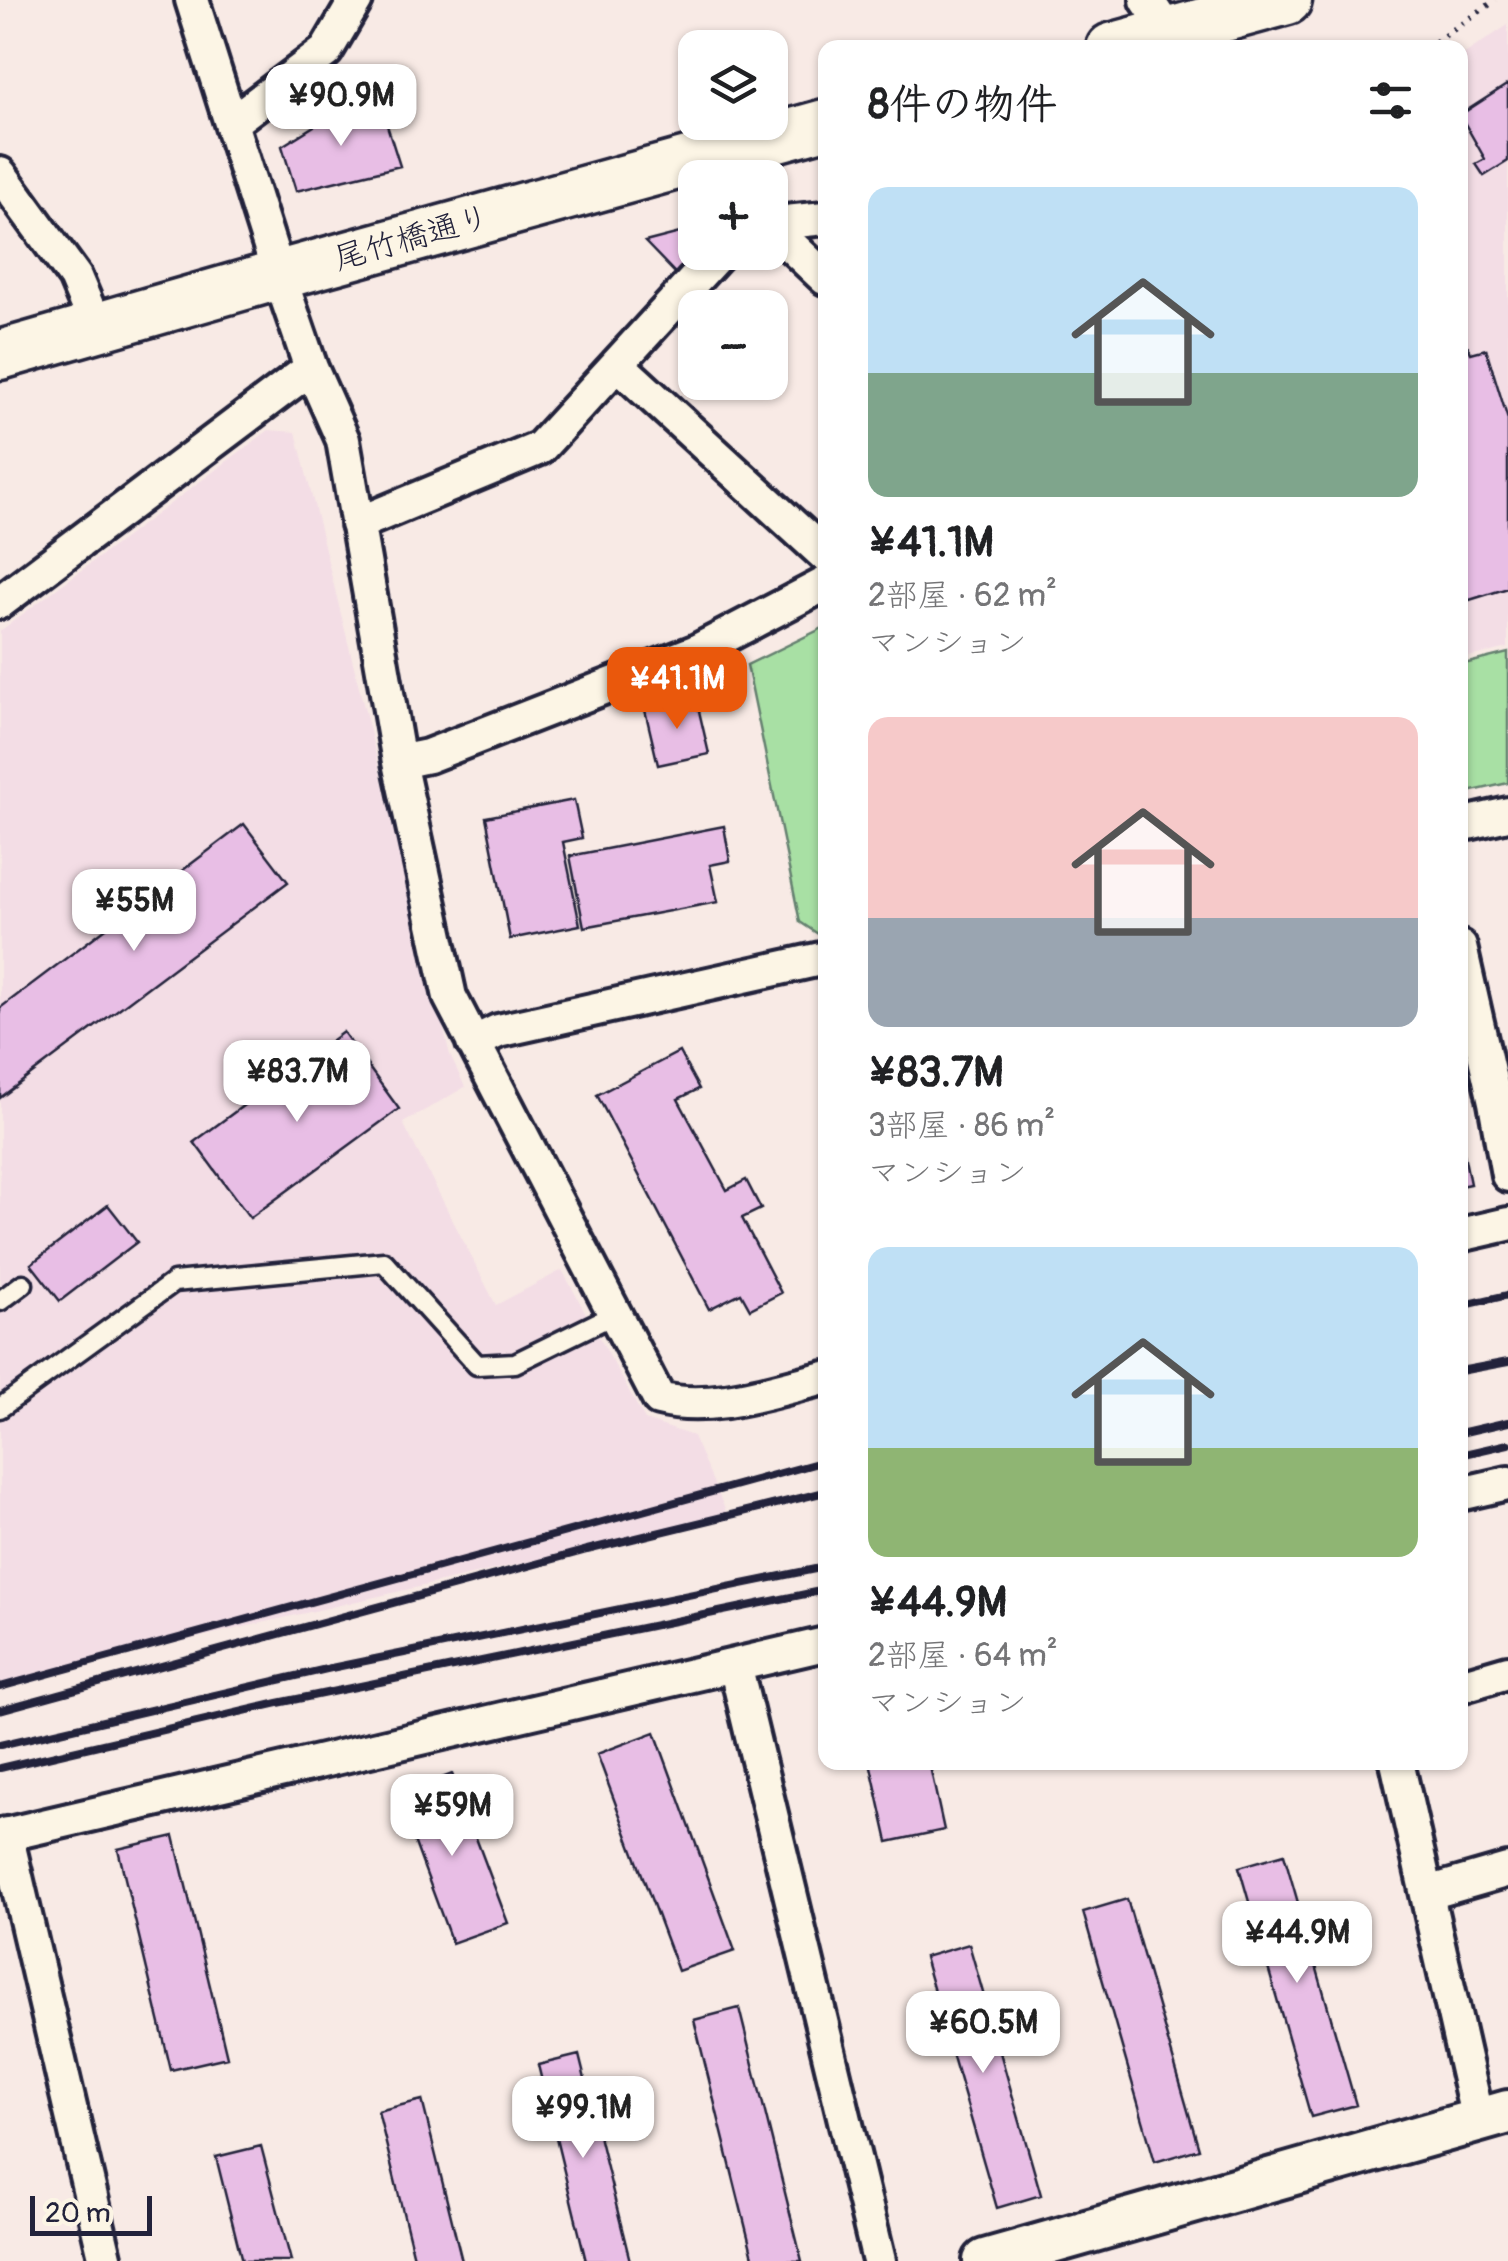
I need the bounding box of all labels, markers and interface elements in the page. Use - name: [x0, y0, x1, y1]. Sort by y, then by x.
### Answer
- map controls: [678, 30, 788, 400]
- button: layers: [678, 30, 788, 140]
- pin: ¥90.9M: [260, 64, 422, 149]
- icon: filters: [1363, 73, 1418, 128]
- text: ¥90.9M: [287, 76, 395, 116]
- text: 8件の物件: [868, 79, 1057, 131]
- button: +: [678, 160, 788, 270]
- street label: 尾竹橋通り: [330, 197, 494, 279]
- icon: home: [1053, 252, 1233, 432]
- button: −: [678, 290, 788, 400]
- text: ¥41.1M: [868, 517, 994, 569]
- text: 2部屋 · 62 m²: [868, 576, 1057, 616]
- text: マンション: [868, 623, 1027, 663]
- pin: ¥41.1M: [596, 647, 758, 732]
- text: ¥41.1M: [629, 659, 725, 699]
- icon: home: [1053, 782, 1233, 962]
- pin: ¥55M: [75, 869, 193, 954]
- text: ¥55M: [94, 881, 174, 921]
- pin: ¥83.7M: [216, 1040, 378, 1125]
- text: ¥83.7M: [868, 1047, 1003, 1099]
- text: ¥83.7M: [245, 1052, 349, 1092]
- text: 3部屋 · 86 m²: [868, 1106, 1055, 1146]
- text: マンション: [868, 1153, 1027, 1193]
- icon: home: [1053, 1312, 1233, 1492]
- text: ¥44.9M: [868, 1577, 1007, 1629]
- text: 2部屋 · 64 m²: [868, 1636, 1058, 1676]
- text: マンション: [868, 1683, 1027, 1723]
- pin: ¥59M: [393, 1774, 511, 1859]
- text: ¥59M: [412, 1786, 492, 1826]
- pin: ¥44.9M: [1216, 1901, 1378, 1986]
- text: ¥44.9M: [1244, 1913, 1350, 1953]
- pin: ¥60.5M: [902, 1991, 1064, 2076]
- text: ¥60.5M: [928, 2003, 1038, 2043]
- pin: ¥99.1M: [502, 2076, 664, 2161]
- text: ¥99.1M: [534, 2088, 632, 2128]
- scale bar: [30, 2191, 152, 2236]
- text: 20 m: [45, 2196, 111, 2231]

